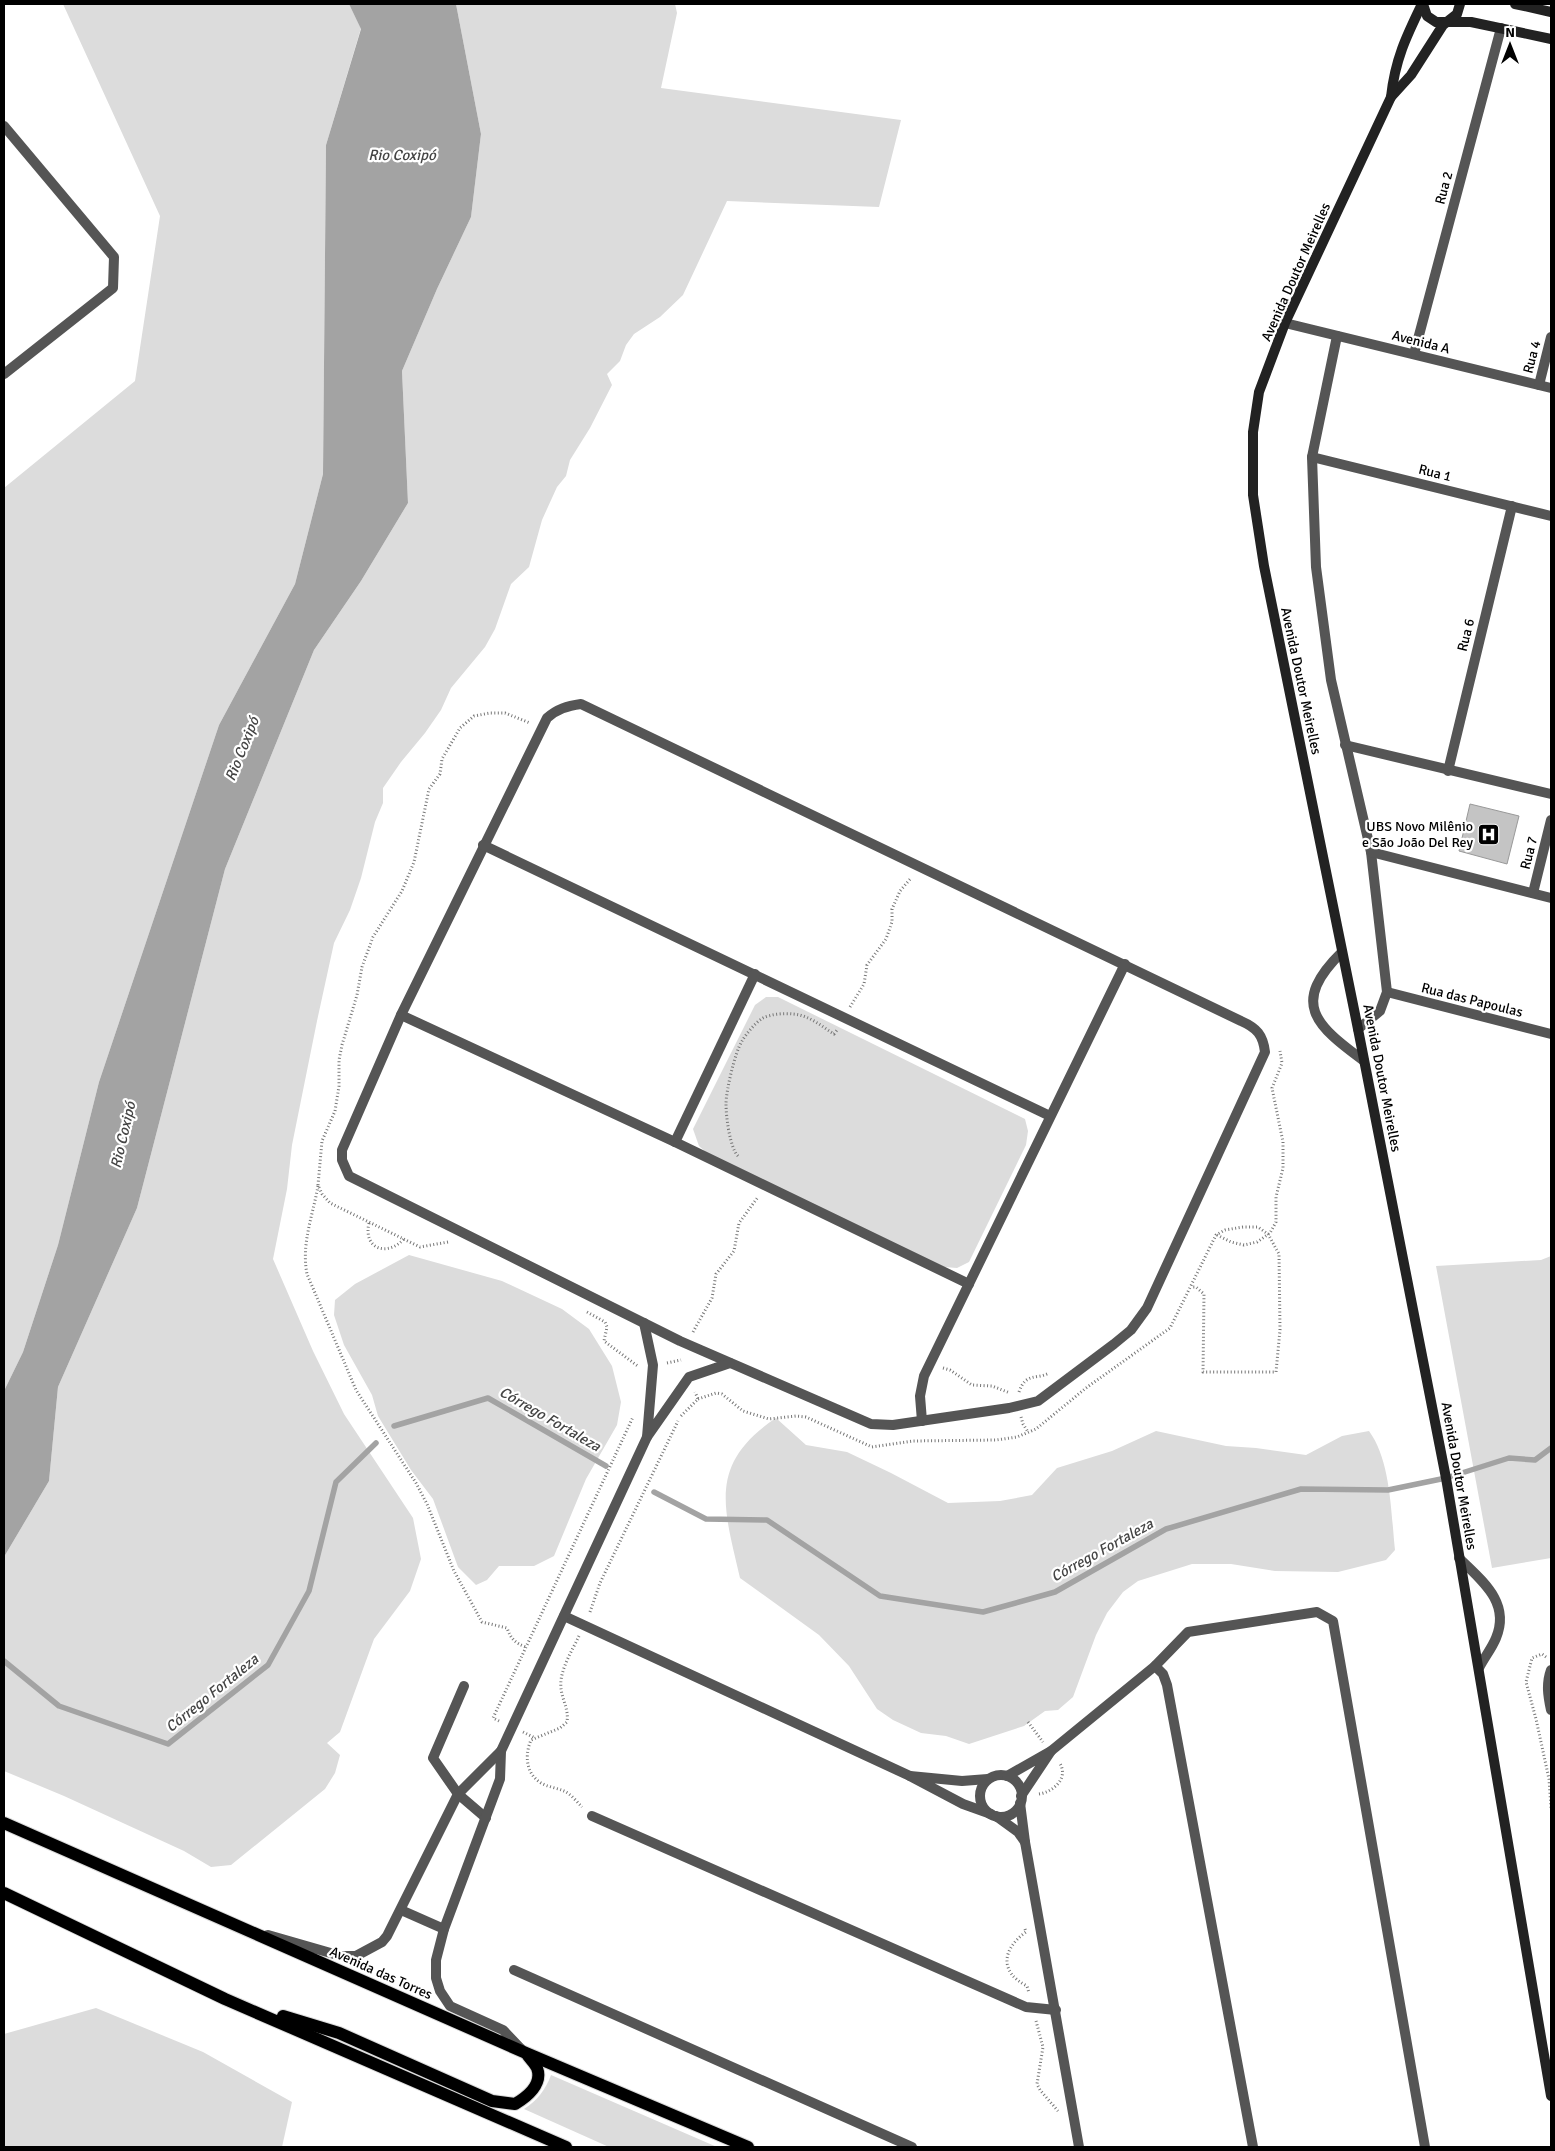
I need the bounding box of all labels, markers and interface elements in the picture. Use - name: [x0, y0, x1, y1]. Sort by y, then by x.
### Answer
- north arrow: [1485, 20, 1535, 70]
- text: N: [1505, 24, 1515, 41]
- water label: Rio Coxipó: [368, 146, 437, 164]
- street label: Rua 2: [1431, 170, 1457, 206]
- street label: Avenida Doutor Meirelles: [1258, 200, 1334, 344]
- street label: Avenida A: [1390, 327, 1452, 358]
- street label: Rua 4: [1519, 338, 1545, 375]
- street label: Rua 1: [1417, 461, 1453, 485]
- street label: Avenida Doutor Meirelles: [1277, 606, 1325, 756]
- street label: Rua 6: [1454, 617, 1478, 653]
- water label: Rio Coxipó: [221, 713, 263, 784]
- place label: UBS Novo Milênio e São João Del Rey: [1362, 818, 1473, 851]
- hospital icon: UBS Novo Milênio e São João Del Rey: [1477, 822, 1501, 846]
- street label: Rua 7: [1517, 835, 1541, 871]
- street label: Rua das Papoulas: [1419, 979, 1525, 1021]
- street label: Avenida Doutor Meirelles: [1359, 1003, 1405, 1153]
- water label: Rio Coxipó: [107, 1099, 140, 1170]
- water label: Córrego Fortaleza: [496, 1383, 604, 1455]
- street label: Avenida Doutor Meirelles: [1438, 1401, 1480, 1551]
- water label: Córrego Fortaleza: [1048, 1514, 1157, 1586]
- water label: Córrego Fortaleza: [162, 1650, 262, 1736]
- street label: Avenida das Torres: [327, 1943, 435, 2003]

